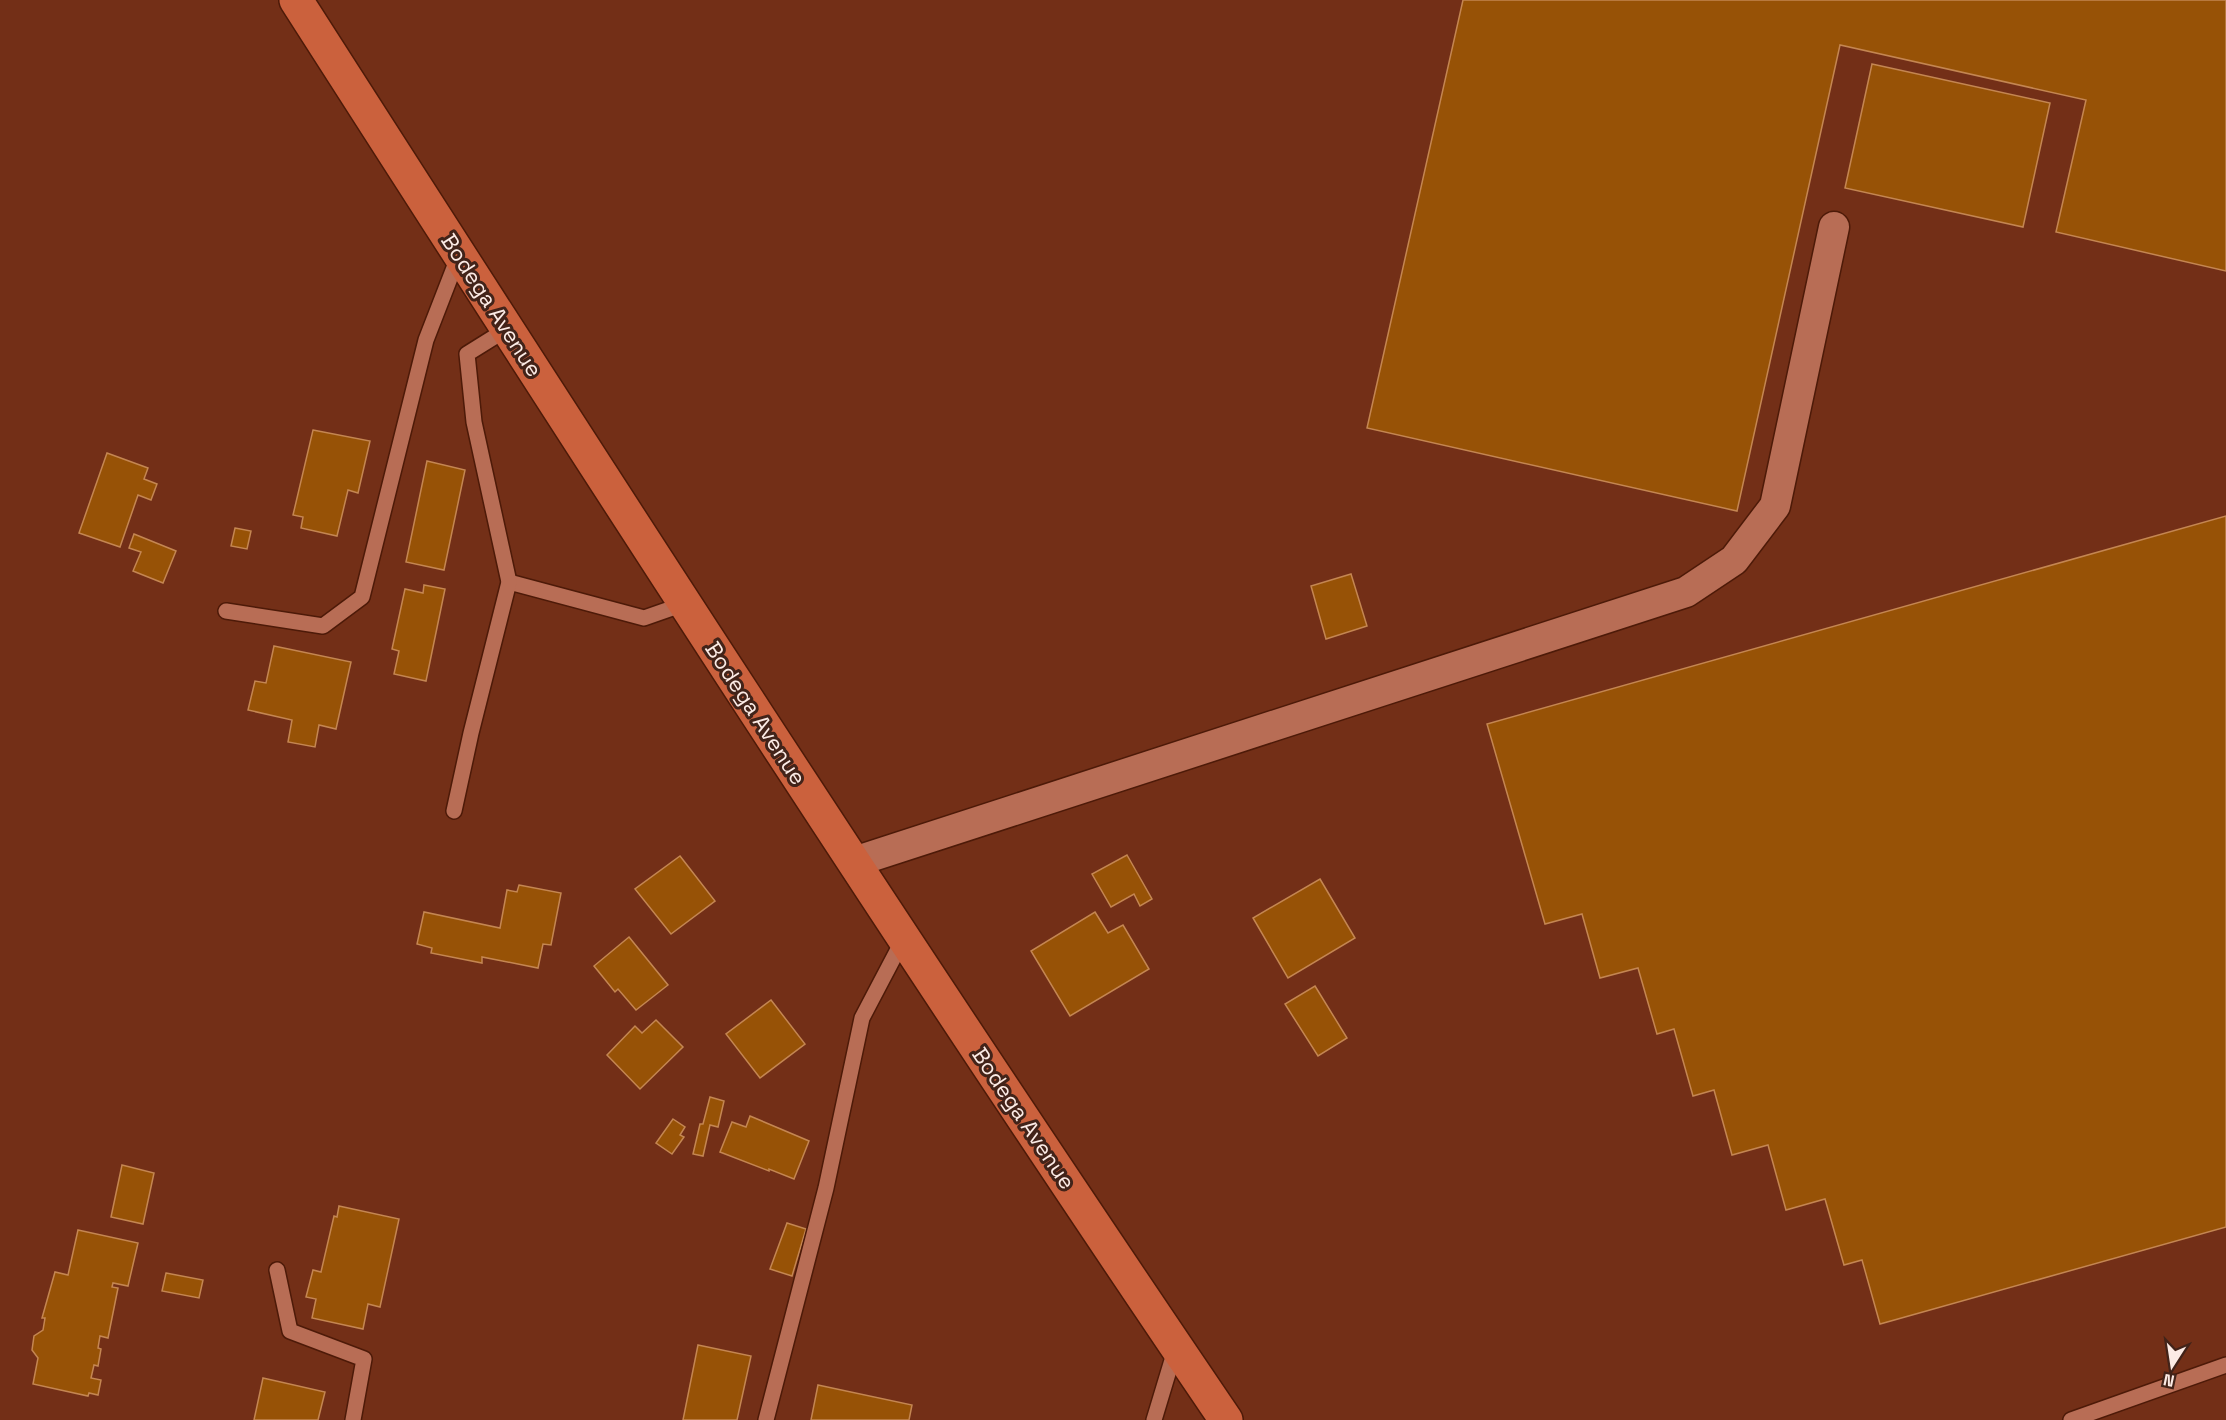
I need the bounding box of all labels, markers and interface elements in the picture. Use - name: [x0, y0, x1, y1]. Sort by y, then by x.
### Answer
- street label: Bodega Avenue: [435, 228, 549, 382]
- street label: Bodega Avenue: [699, 636, 813, 790]
- street label: Bodega Avenue: [966, 1042, 1082, 1194]
- north arrow: [2142, 1336, 2202, 1396]
- text: N: [2162, 1369, 2176, 1392]

